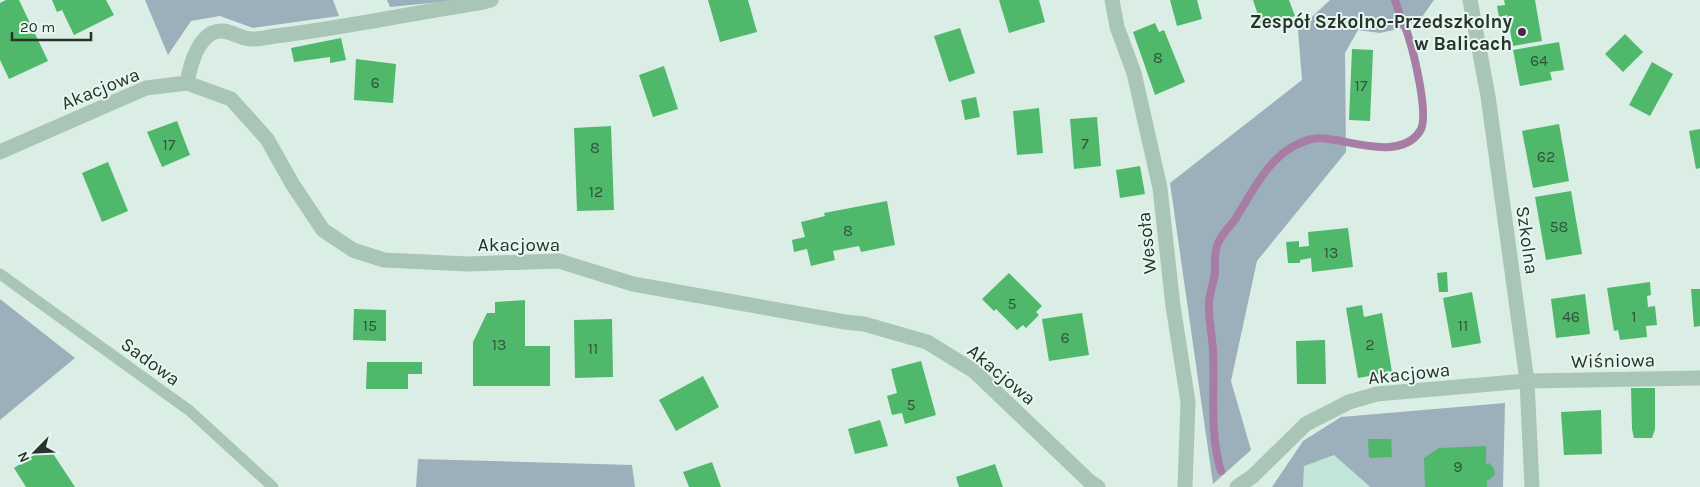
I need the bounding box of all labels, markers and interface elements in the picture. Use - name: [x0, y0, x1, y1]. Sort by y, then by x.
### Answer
- scale bar: [12, 10, 91, 42]
- place label: Zespół Szkolno-Przedszkolny w Balicach: [1250, 11, 1512, 55]
- text: 20 m: [20, 18, 55, 36]
- marker: Zespół Szkolno-Przedszkolny w Balicach: [1516, 26, 1528, 38]
- house number: 8: [1153, 48, 1163, 67]
- house number: 64: [1530, 51, 1548, 70]
- street label: Akacjowa: [58, 63, 143, 115]
- house number: 6: [370, 73, 380, 92]
- house number: 17: [1355, 76, 1368, 95]
- house number: 7: [1081, 134, 1089, 153]
- house number: 17: [163, 135, 176, 154]
- house number: 8: [590, 138, 600, 157]
- house number: 62: [1537, 147, 1555, 166]
- house number: 12: [589, 182, 603, 201]
- street label: Szkolna: [1511, 205, 1543, 276]
- street label: Wesoła: [1133, 211, 1161, 275]
- house number: 58: [1550, 217, 1568, 236]
- house number: 8: [843, 221, 853, 240]
- street label: Akacjowa: [478, 234, 560, 256]
- house number: 13: [1324, 243, 1338, 262]
- house number: 5: [1007, 294, 1017, 313]
- house number: 46: [1562, 307, 1580, 326]
- house number: 1: [1631, 307, 1637, 326]
- house number: 15: [363, 316, 377, 335]
- house number: 11: [1458, 316, 1468, 335]
- house number: 6: [1060, 328, 1070, 347]
- street label: Sadowa: [117, 333, 184, 391]
- house number: 13: [492, 335, 506, 354]
- house number: 2: [1365, 335, 1375, 354]
- house number: 11: [588, 339, 598, 358]
- street label: Akacjowa: [963, 340, 1040, 410]
- street label: Wiśniowa: [1571, 349, 1655, 373]
- street label: Akacjowa: [1367, 359, 1451, 389]
- house number: 5: [906, 395, 916, 414]
- north arrow: [10, 427, 60, 477]
- text: N: [14, 449, 33, 465]
- house number: 9: [1453, 457, 1463, 476]

